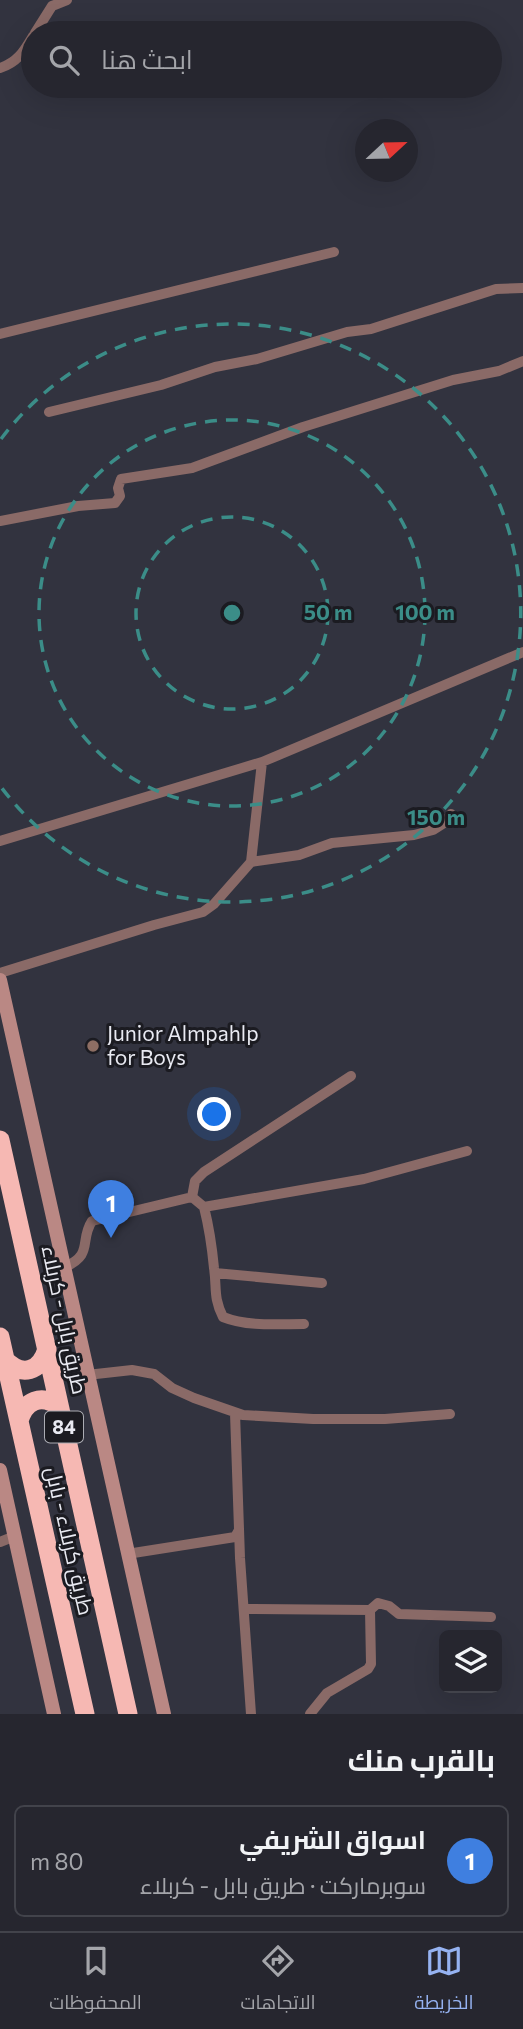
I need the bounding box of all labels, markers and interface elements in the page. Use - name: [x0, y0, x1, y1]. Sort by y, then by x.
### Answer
- search box: [21, 21, 502, 98]
- icon: search: [45, 41, 83, 79]
- text: ابحث هنا: [101, 43, 193, 74]
- north arrow: [355, 119, 418, 182]
- text: 50 m: [304, 599, 352, 624]
- text: 100 m: [395, 599, 455, 624]
- centre of rings: [220, 601, 244, 625]
- text: 150 m: [407, 804, 465, 829]
- place label: Junior Almpahlp for Boys: [107, 1020, 259, 1069]
- marker: Junior Almpahlp for Boys: [85, 1038, 101, 1054]
- your location: [197, 1097, 231, 1131]
- pin: 1: [88, 1180, 134, 1238]
- street label: طريق بابل - كربلاء: [36, 1243, 93, 1397]
- road number: 84: [45, 1412, 83, 1442]
- street label: طريق كربلاء - بابل: [39, 1464, 100, 1618]
- map controls: [439, 1630, 502, 1693]
- button: layers: [439, 1630, 502, 1693]
- text: بالقرب منك: [348, 1740, 495, 1777]
- text: اسواق الشريفي: [239, 1823, 426, 1854]
- text: 80 m: [30, 1847, 83, 1875]
- text: 1: [465, 1847, 475, 1875]
- text: سوبرماركت · طريق بابل - كربلاء: [140, 1871, 426, 1899]
- tab: المحفوظات: [49, 1942, 142, 2020]
- tab: الاتجاهات: [240, 1942, 316, 2020]
- tab: الخريطة: [414, 1942, 474, 2020]

